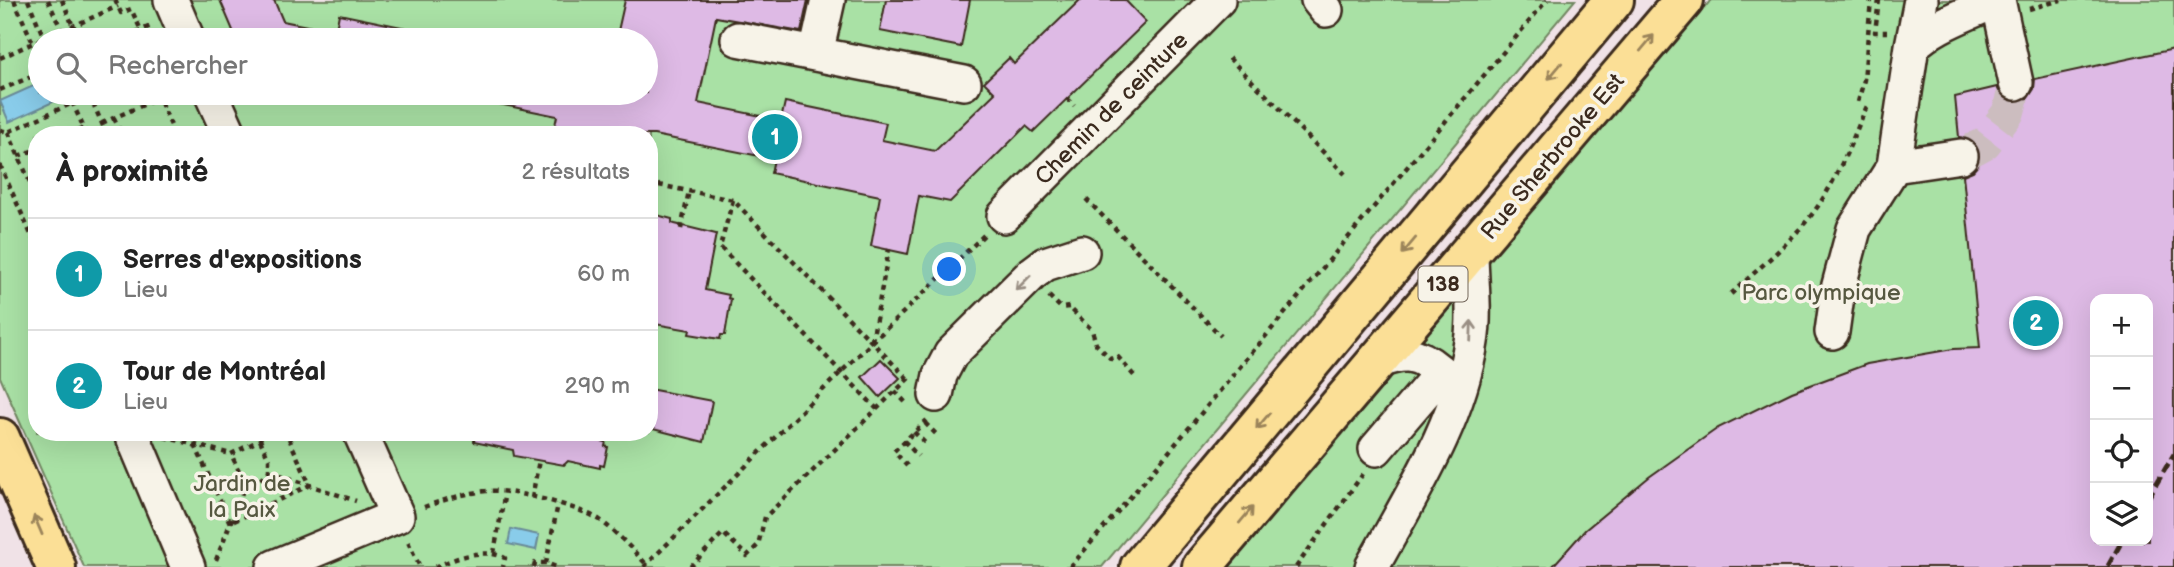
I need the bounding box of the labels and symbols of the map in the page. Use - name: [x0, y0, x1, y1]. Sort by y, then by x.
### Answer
- street label: Chemin de ceinture: [1029, 26, 1194, 191]
- one-way arrow: [1639, 35, 1655, 53]
- one-way arrow: [1547, 62, 1562, 80]
- street label: Rue Sherbrooke Est: [1475, 68, 1630, 245]
- pin: 1: [752, 111, 798, 163]
- one-way arrow: [1401, 237, 1417, 255]
- your location: [932, 252, 966, 286]
- road number: 138: [1418, 266, 1468, 302]
- one-way arrow: [1014, 274, 1031, 291]
- park label: Parc olympique: [1741, 279, 1901, 307]
- pin: 2: [2013, 297, 2059, 349]
- one-way arrow: [1465, 320, 1478, 343]
- one-way arrow: [1255, 411, 1271, 429]
- park label: Jardin de la Paix: [194, 470, 290, 524]
- one-way arrow: [1238, 506, 1254, 524]
- one-way arrow: [31, 515, 44, 536]

